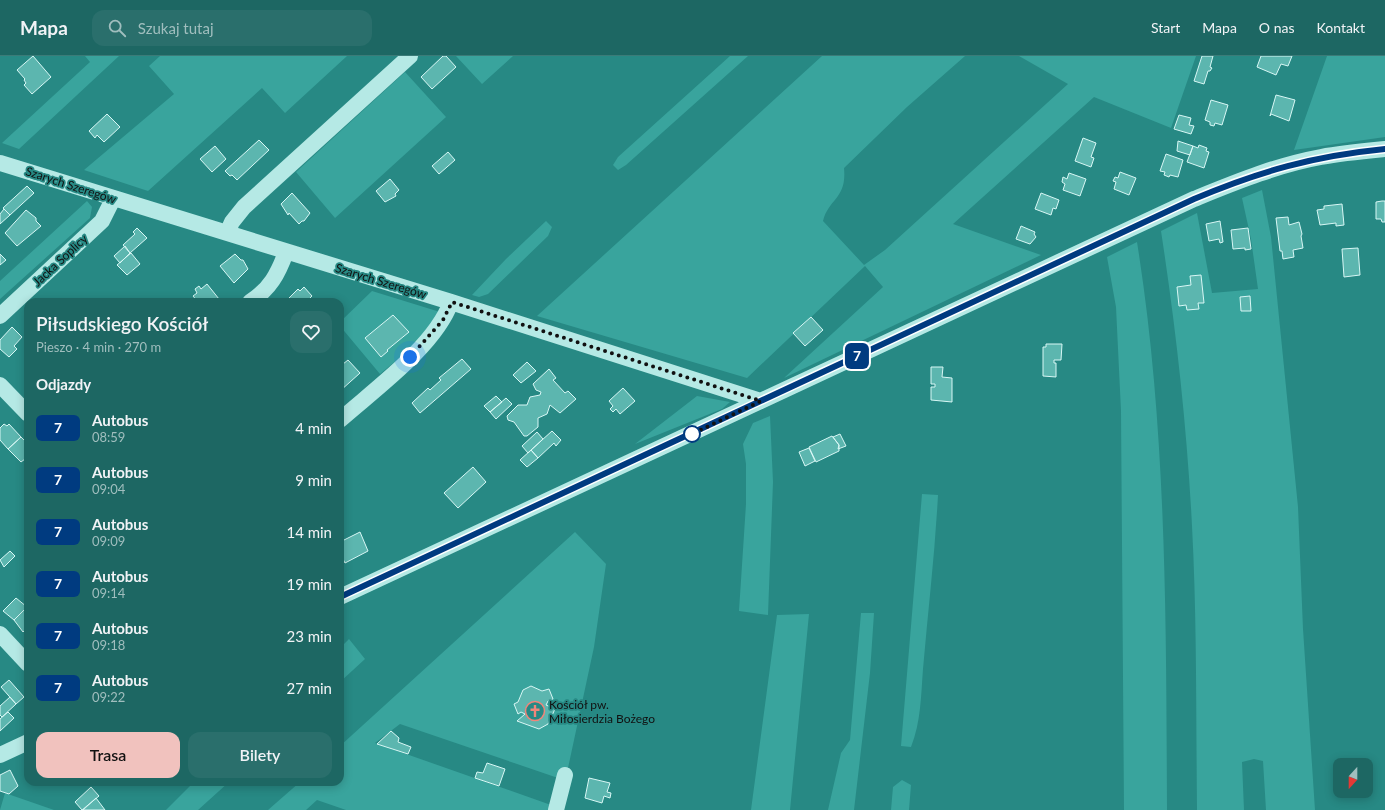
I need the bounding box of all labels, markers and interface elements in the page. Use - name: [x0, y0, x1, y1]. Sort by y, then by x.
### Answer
- search box: [92, 10, 372, 46]
- text: Mapa: [20, 16, 68, 39]
- icon: search: [106, 17, 128, 39]
- text: Szukaj tutaj: [138, 19, 214, 37]
- text: Start: [1151, 19, 1180, 36]
- text: Mapa: [1202, 19, 1237, 36]
- text: O nas: [1259, 19, 1294, 36]
- text: Kontakt: [1316, 19, 1365, 36]
- street label: Szarych Szeregów: [24, 163, 119, 207]
- street label: Jacka Soplicy: [30, 230, 91, 289]
- street label: Szarych Szeregów: [334, 260, 429, 302]
- button: heart: [290, 311, 332, 353]
- text: Piłsudskiego Kościół: [36, 312, 208, 335]
- text: Pieszo · 4 min · 270 m: [36, 339, 161, 355]
- line badge: 7: [844, 343, 870, 369]
- your location: [400, 347, 420, 367]
- text: 7: [853, 347, 861, 364]
- text: Odjazdy: [36, 375, 91, 393]
- text: Autobus: [92, 411, 148, 429]
- text: 7: [54, 419, 62, 436]
- text: 4 min: [295, 419, 332, 437]
- unlabelled marker: [683, 425, 701, 443]
- text: 08:59: [92, 429, 125, 445]
- text: Autobus: [92, 463, 148, 481]
- text: 7: [54, 471, 62, 488]
- text: 9 min: [295, 471, 332, 489]
- text: 09:04: [92, 481, 125, 497]
- text: Autobus: [92, 515, 148, 533]
- text: 7: [54, 523, 62, 540]
- text: 14 min: [286, 523, 332, 541]
- text: 09:09: [92, 533, 125, 549]
- text: Autobus: [92, 567, 148, 585]
- text: 7: [54, 575, 62, 592]
- text: 19 min: [286, 575, 332, 593]
- text: 09:14: [92, 585, 125, 601]
- text: Autobus: [92, 619, 148, 637]
- text: 7: [54, 627, 62, 644]
- text: 23 min: [286, 627, 332, 645]
- text: 09:18: [92, 637, 125, 653]
- text: Autobus: [92, 671, 148, 689]
- text: 7: [54, 679, 62, 696]
- text: 27 min: [286, 679, 332, 697]
- text: 09:22: [92, 689, 125, 705]
- place label: Kościół pw. Miłosierdzia Bożego: [549, 697, 655, 726]
- church icon: Kościół pw. Miłosierdzia Bożego: [524, 700, 546, 722]
- button: Trasa: [36, 732, 180, 778]
- button: Bilety: [188, 732, 332, 778]
- north arrow: [1333, 758, 1373, 798]
- map controls: [1333, 758, 1373, 798]

